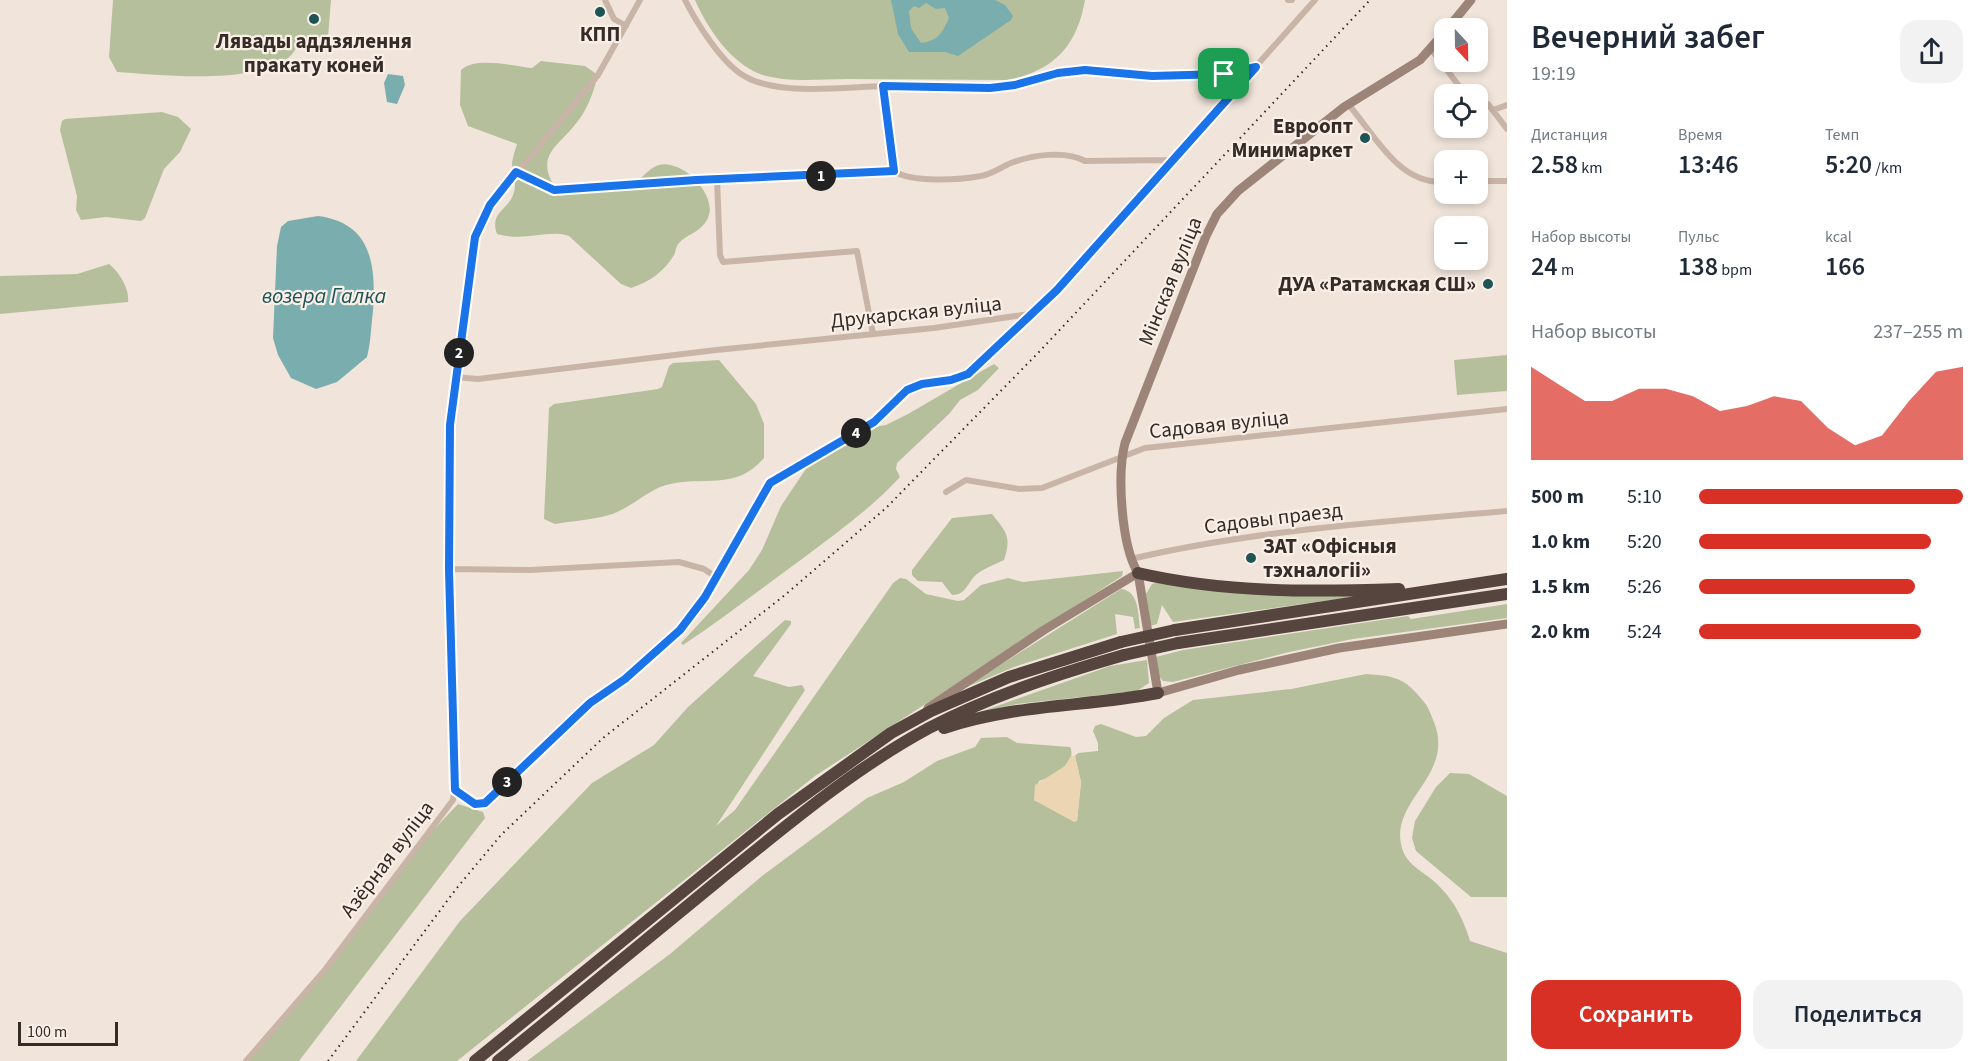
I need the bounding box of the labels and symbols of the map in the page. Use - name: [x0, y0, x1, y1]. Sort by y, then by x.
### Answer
- marker: КПП: [593, 5, 607, 19]
- marker: Лявады аддзялення пракату коней: [307, 12, 321, 26]
- north arrow: [1434, 18, 1488, 72]
- place label: КПП: [580, 19, 620, 49]
- place label: Лявады аддзялення пракату коней: [215, 26, 412, 80]
- pin: [1198, 48, 1249, 99]
- place label: Евроопт Минимаркет: [1231, 111, 1353, 165]
- marker: Евроопт Минимаркет: [1358, 131, 1372, 145]
- pin: 1: [806, 161, 836, 191]
- street label: Мінская вуліца: [1131, 212, 1209, 350]
- place label: ДУА «Ратамская СШ»: [1278, 269, 1476, 299]
- marker: ДУА «Ратамская СШ»: [1481, 277, 1495, 291]
- water label: возера Галка: [262, 280, 387, 312]
- street label: Друкарская вуліца: [829, 288, 1003, 336]
- pin: 2: [444, 338, 474, 368]
- street label: Садовая вуліца: [1148, 402, 1290, 446]
- pin: 4: [841, 418, 871, 448]
- street label: Садовы праезд: [1202, 495, 1344, 541]
- place label: ЗАТ «Офісныя тэхналогіі»: [1263, 531, 1397, 585]
- marker: ЗАТ «Офісныя тэхналогіі»: [1244, 551, 1258, 565]
- pin: 3: [492, 767, 522, 797]
- street label: Азёрная вуліца: [333, 794, 441, 924]
- scale bar: [18, 1019, 118, 1046]

